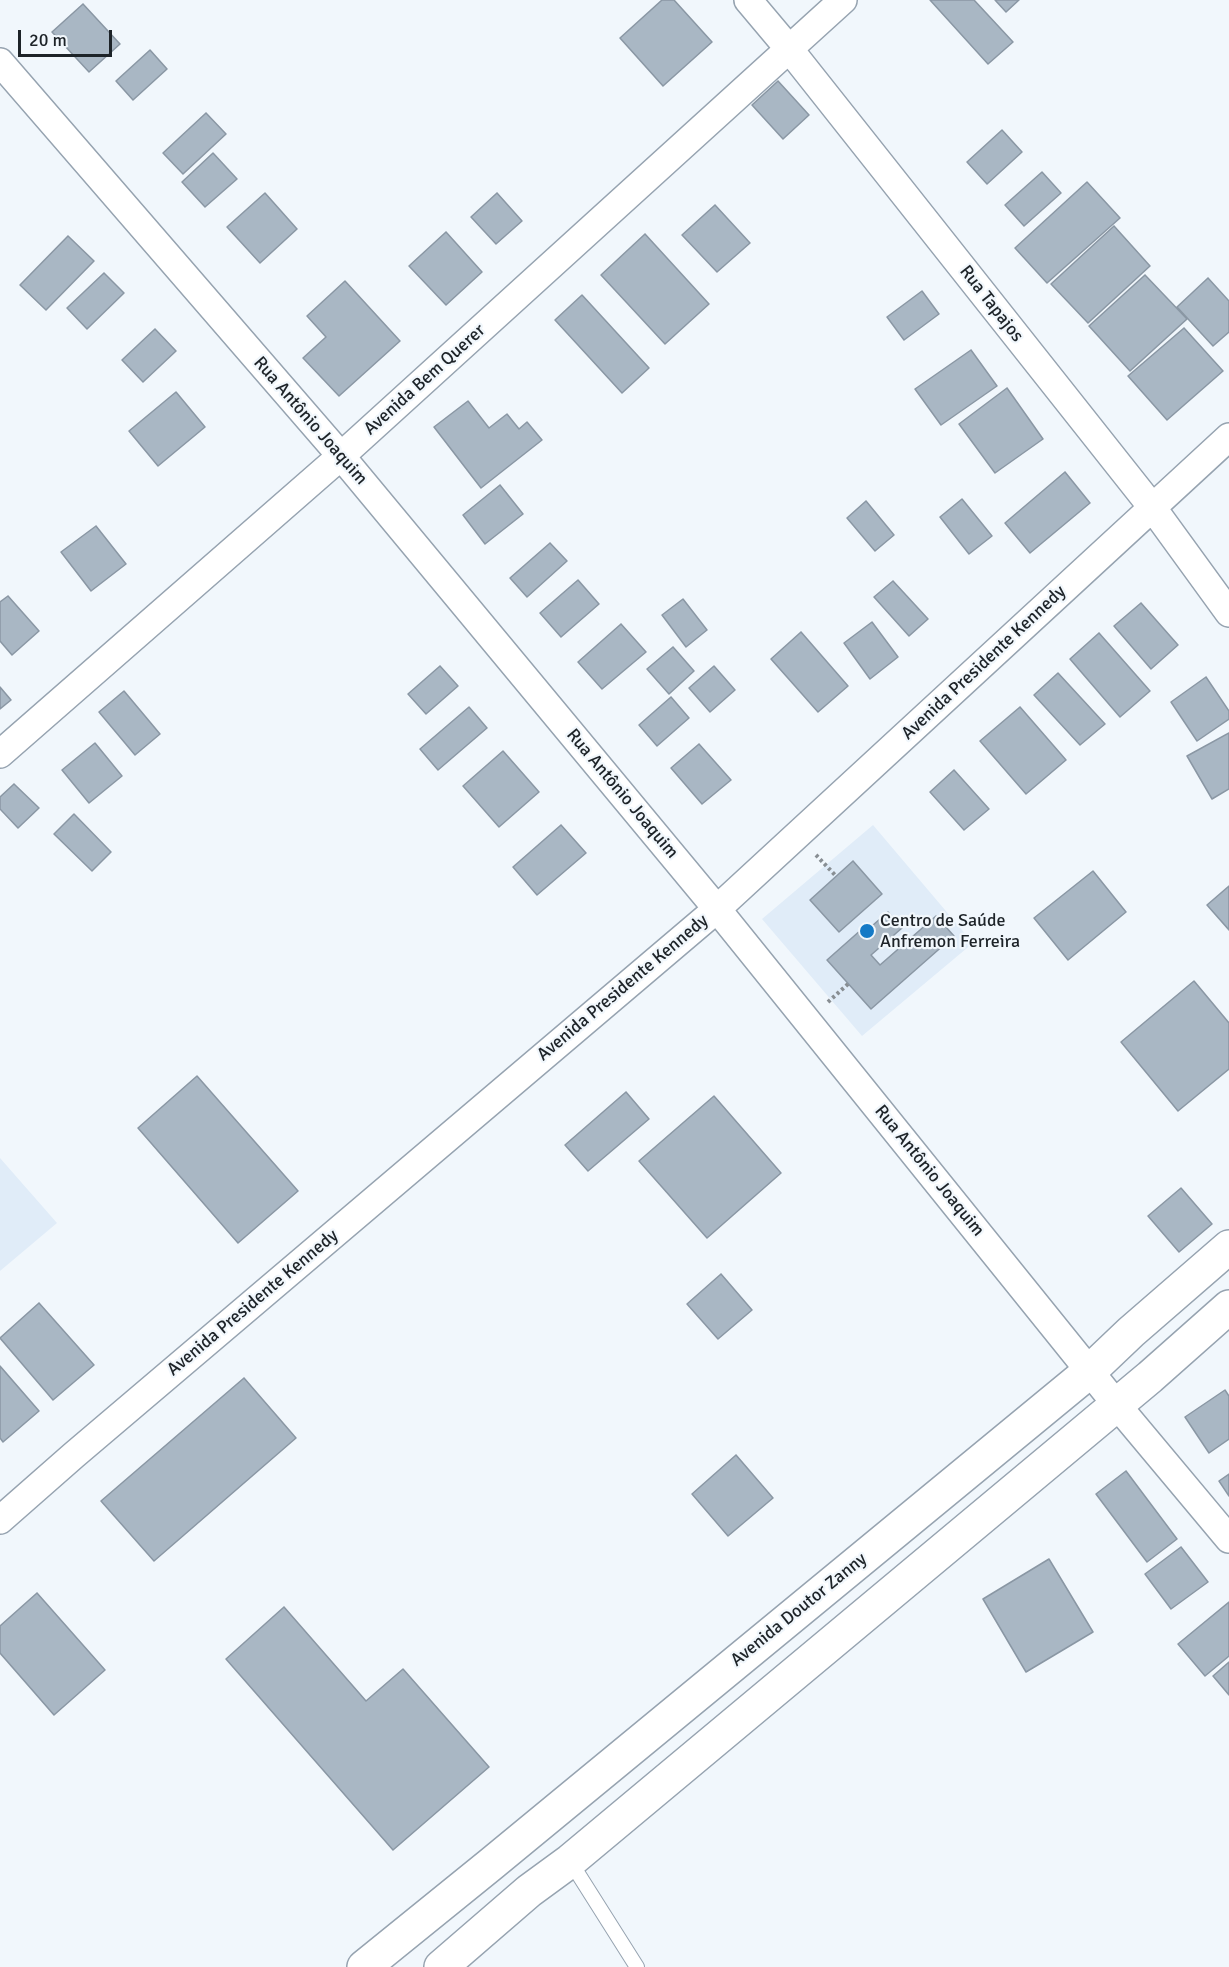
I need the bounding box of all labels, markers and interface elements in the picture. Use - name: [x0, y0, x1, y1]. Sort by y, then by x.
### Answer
- scale bar: [21, 18, 116, 56]
- text: 20 m: [29, 29, 67, 51]
- street label: Rua Tapajos: [954, 262, 1028, 346]
- street label: Avenida Bem Querer: [360, 320, 490, 440]
- street label: Rua Antônio Joaquim: [248, 353, 372, 489]
- street label: Avenida Presidente Kennedy: [897, 581, 1071, 745]
- street label: Rua Antônio Joaquim: [561, 725, 683, 863]
- street label: Avenida Presidente Kennedy: [533, 910, 713, 1066]
- place label: Centro de Saúde Anfremon Ferreira: [880, 910, 1020, 952]
- marker: Centro de Saúde Anfremon Ferreira: [858, 922, 876, 940]
- street label: Rua Antônio Joaquim: [869, 1101, 989, 1241]
- street label: Avenida Presidente Kennedy: [163, 1225, 343, 1381]
- street label: Avenida Doutor Zanny: [727, 1549, 871, 1671]

